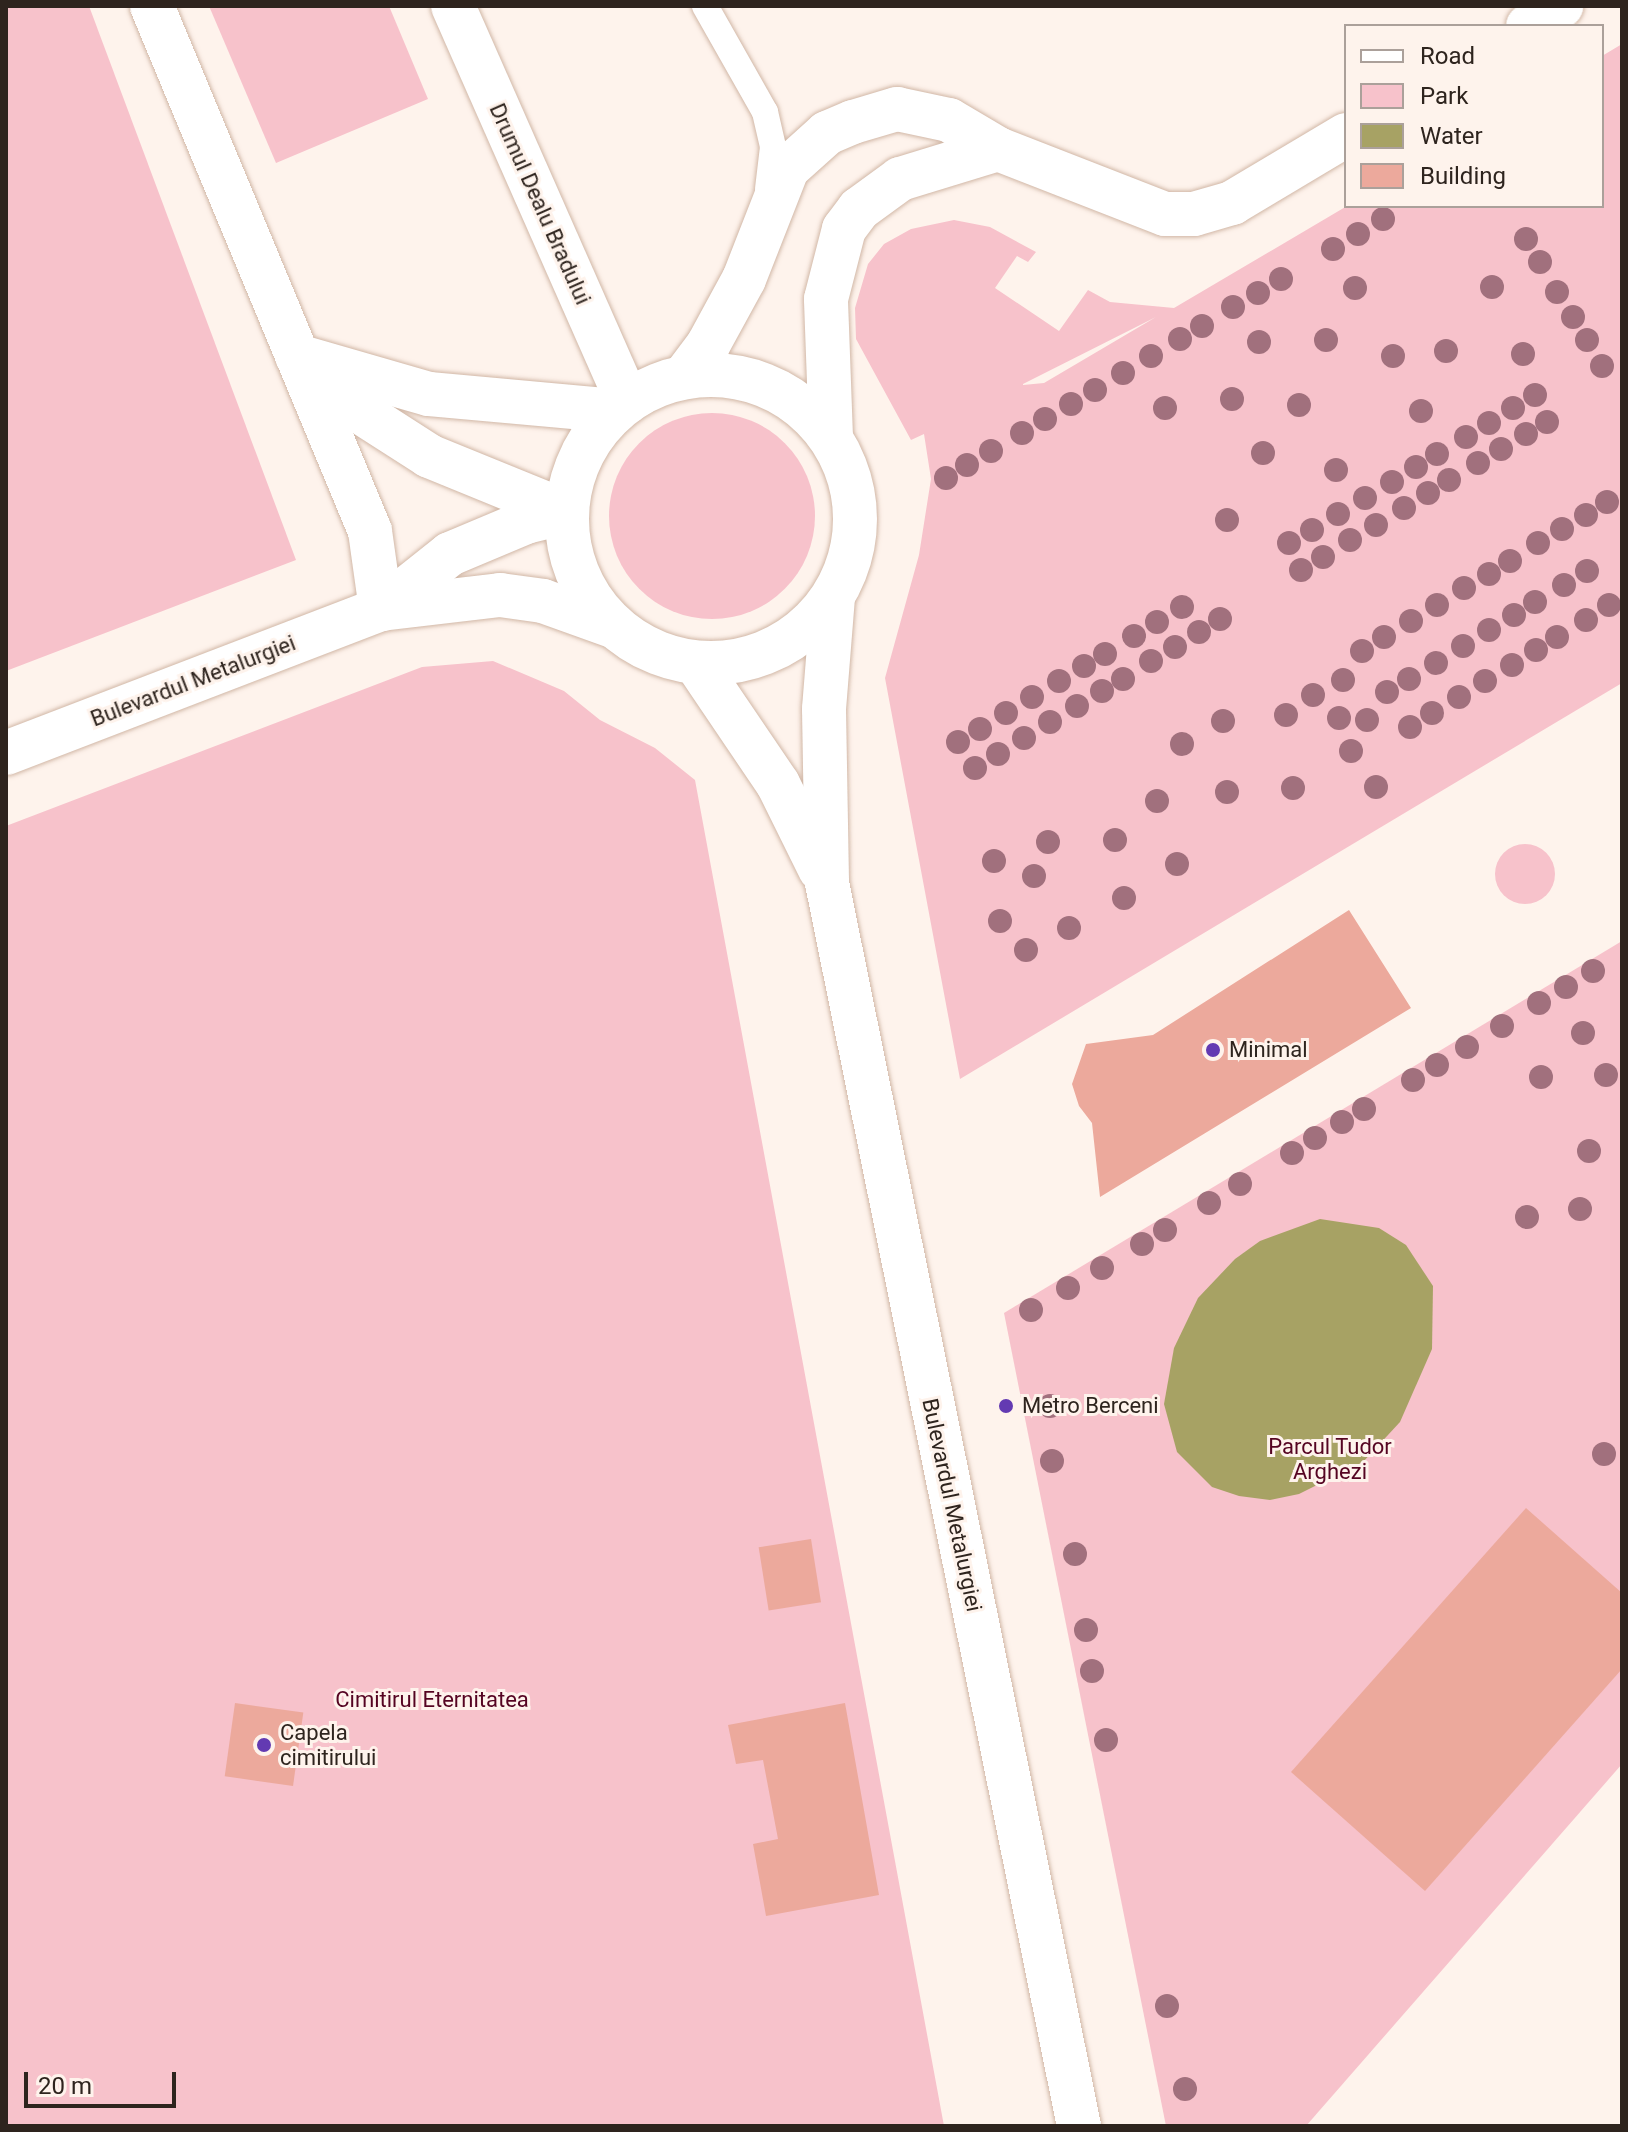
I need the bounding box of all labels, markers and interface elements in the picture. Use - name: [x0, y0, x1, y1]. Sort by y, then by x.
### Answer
- legend: [1344, 24, 1604, 208]
- text: Road: [1420, 42, 1475, 70]
- text: Park: [1420, 82, 1468, 110]
- street label: Drumul Dealu Bradului: [484, 99, 596, 309]
- text: Water: [1420, 122, 1483, 150]
- text: Building: [1420, 162, 1506, 190]
- street label: Bulevardul Metalurgiei: [87, 630, 299, 732]
- place label: Minimal: [1229, 1037, 1308, 1063]
- marker: Minimal: [1204, 1041, 1222, 1059]
- place label: Metro Berceni: [1022, 1393, 1159, 1419]
- street label: Bulevardul Metalurgiei: [917, 1396, 987, 1614]
- marker: Metro Berceni: [997, 1397, 1015, 1415]
- park label: Parcul Tudor Arghezi: [1268, 1433, 1392, 1484]
- park label: Cimitirul Eternitatea: [335, 1687, 529, 1713]
- place label: Capela cimitirului: [280, 1719, 376, 1770]
- marker: Capela cimitirului: [255, 1736, 273, 1754]
- scale bar: [28, 2056, 180, 2106]
- text: 20 m: [38, 2072, 92, 2100]

